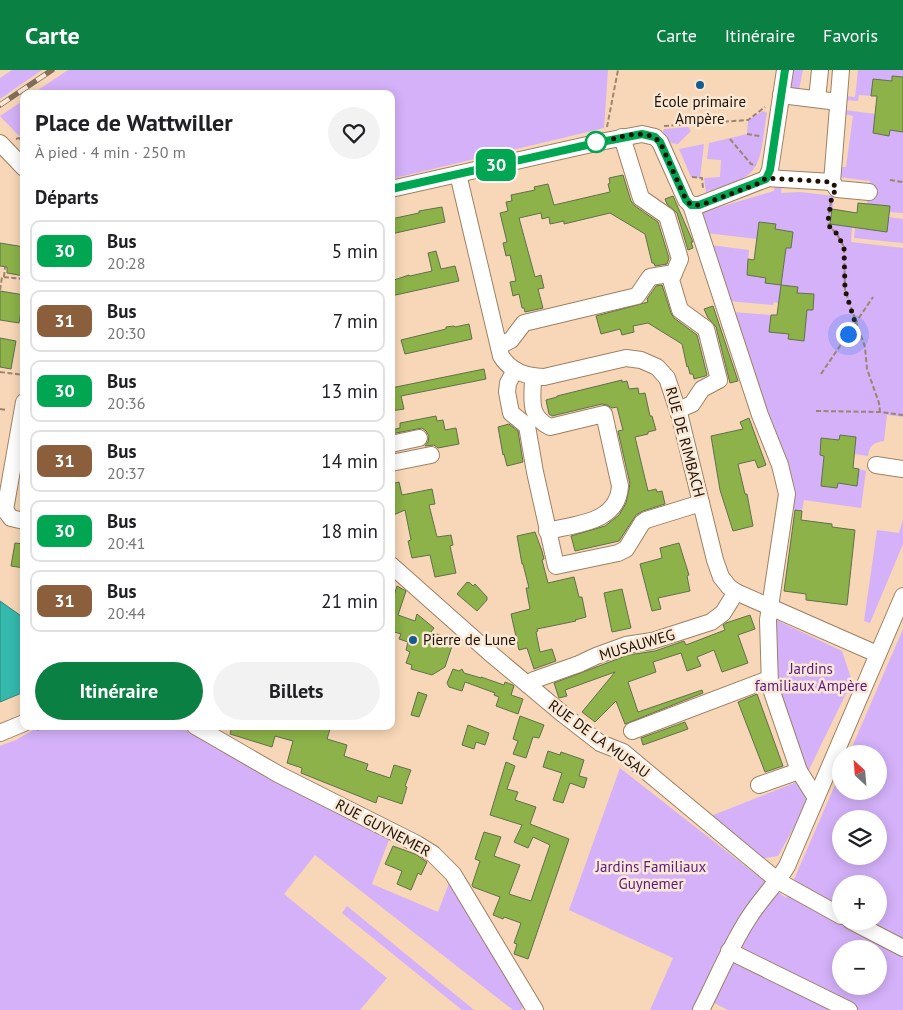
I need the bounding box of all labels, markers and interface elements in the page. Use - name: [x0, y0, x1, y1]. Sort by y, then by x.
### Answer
- text: Carte: [25, 20, 80, 51]
- text: Carte: [656, 24, 697, 47]
- text: Itinéraire: [725, 24, 795, 47]
- text: Favoris: [823, 24, 878, 47]
- marker: École primaire Ampère: [694, 79, 706, 91]
- place label: École primaire Ampère: [654, 92, 746, 128]
- text: Place de Wattwiller: [35, 107, 233, 138]
- button: heart: [328, 107, 380, 159]
- unlabelled marker: [585, 131, 607, 153]
- text: À pied · 4 min · 250 m: [35, 142, 186, 162]
- line badge: 30: [474, 149, 518, 181]
- text: 30: [486, 153, 506, 176]
- text: Départs: [35, 185, 99, 209]
- text: Bus: [107, 229, 136, 253]
- text: 30: [54, 239, 75, 262]
- text: 5 min: [332, 239, 378, 263]
- text: 20:28: [107, 253, 145, 273]
- text: Bus: [107, 299, 136, 323]
- text: 31: [54, 309, 75, 332]
- text: 7 min: [333, 309, 378, 333]
- your location: [836, 322, 861, 347]
- text: 20:30: [107, 323, 145, 343]
- text: Bus: [107, 369, 136, 393]
- text: 30: [54, 379, 75, 402]
- text: 13 min: [321, 379, 378, 403]
- street label: RUE DE RIMBACH: [662, 385, 709, 499]
- text: 20:36: [107, 393, 145, 413]
- text: Bus: [107, 439, 136, 463]
- text: 31: [54, 449, 75, 472]
- text: 14 min: [321, 449, 378, 473]
- text: 20:37: [107, 463, 145, 483]
- text: Bus: [107, 509, 136, 533]
- text: 30: [54, 519, 75, 542]
- text: 18 min: [321, 519, 378, 543]
- text: 20:41: [107, 533, 145, 553]
- text: Bus: [107, 579, 136, 603]
- text: 31: [54, 589, 75, 612]
- text: 21 min: [321, 589, 378, 613]
- text: 20:44: [107, 603, 145, 623]
- street label: MUSAUWEG: [597, 625, 677, 664]
- place label: Pierre de Lune: [423, 630, 516, 649]
- marker: Pierre de Lune: [407, 634, 419, 646]
- park label: Jardins familiaux Ampère: [755, 659, 867, 695]
- button: Itinéraire: [35, 662, 203, 720]
- button: Billets: [213, 662, 380, 720]
- street label: RUE DE LA MUSAU: [545, 695, 654, 782]
- north arrow: [832, 745, 888, 800]
- map controls: [832, 745, 887, 995]
- street label: RUE GUYNEMER: [332, 795, 434, 861]
- button: layers: [832, 810, 887, 865]
- park label: Jardins Familiaux Guynemer: [595, 857, 707, 893]
- button: +: [832, 875, 887, 930]
- button: −: [832, 940, 887, 995]

